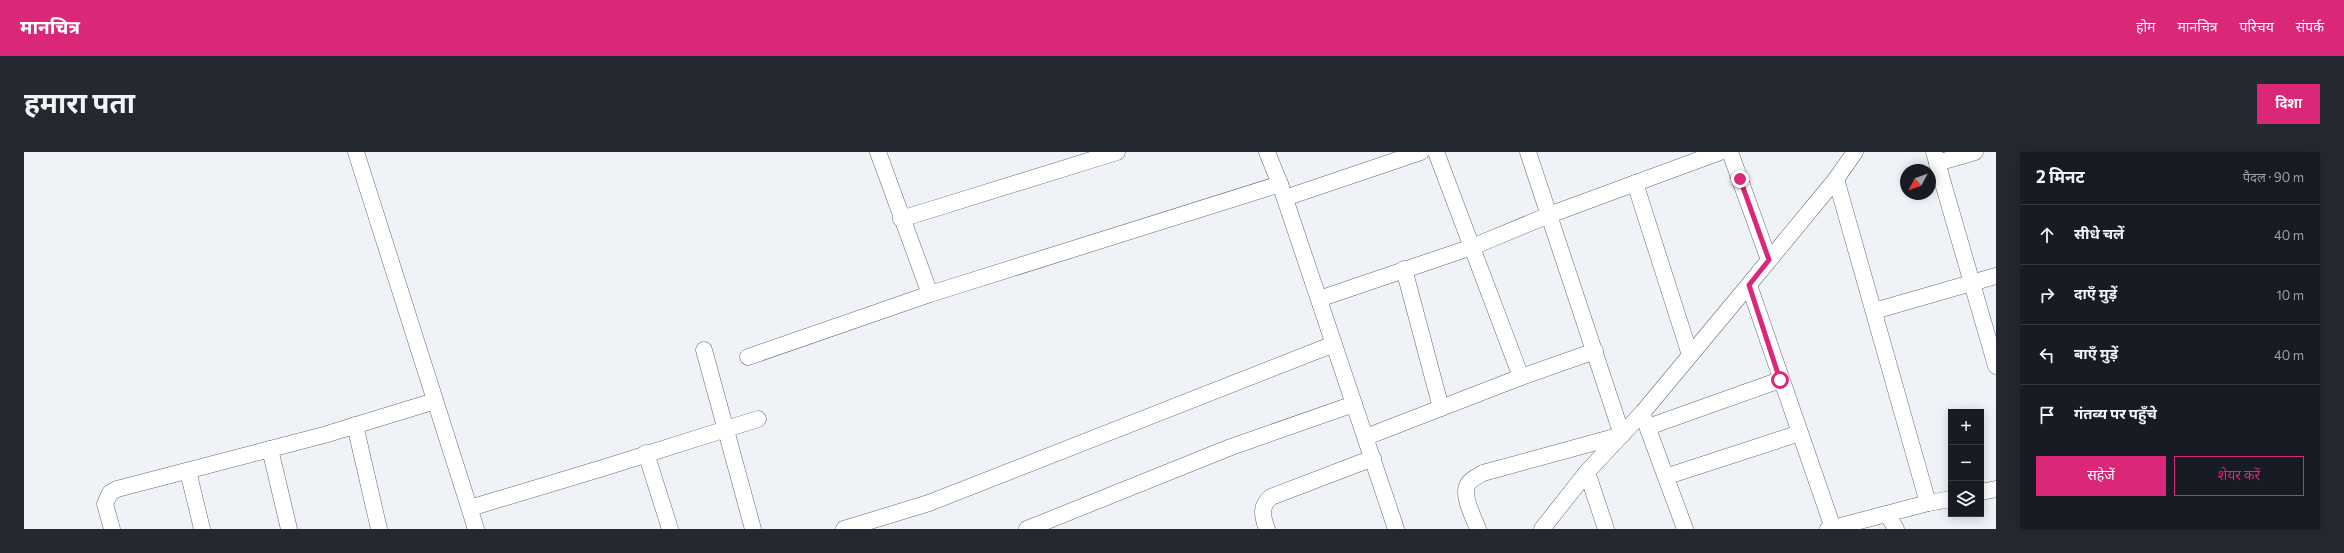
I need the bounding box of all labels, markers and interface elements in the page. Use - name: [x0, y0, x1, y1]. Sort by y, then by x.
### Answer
- text: मानचित्र: [20, 15, 80, 38]
- text: होम: [2136, 18, 2155, 35]
- text: मानचित्र: [2177, 18, 2218, 35]
- text: परिचय: [2240, 18, 2274, 35]
- text: संपर्क: [2296, 18, 2324, 35]
- button: दिशा: [2257, 84, 2320, 124]
- text: हमारा पता: [24, 85, 135, 119]
- north arrow: [1900, 164, 1936, 200]
- text: 2 मिनट: [2036, 166, 2085, 187]
- text: पैदल · 90 m: [2243, 169, 2304, 185]
- route end: [1731, 170, 1749, 188]
- icon: ahead: [2036, 224, 2058, 246]
- text: सीधे चलें: [2074, 224, 2124, 242]
- text: 40 m: [2274, 227, 2304, 243]
- icon: right: [2036, 284, 2058, 306]
- text: दाएँ मुड़ें: [2074, 284, 2117, 302]
- text: 10 m: [2276, 287, 2304, 303]
- icon: left: [2036, 344, 2058, 366]
- text: बाएँ मुड़ें: [2074, 344, 2118, 362]
- text: 40 m: [2274, 347, 2304, 363]
- route start: [1771, 371, 1789, 389]
- icon: arrive: [2036, 404, 2058, 426]
- text: गंतव्य पर पहुँचे: [2074, 404, 2157, 422]
- map controls: [1948, 409, 1984, 517]
- button: +: [1948, 409, 1984, 445]
- button: −: [1948, 445, 1984, 481]
- button: सहेजें: [2036, 456, 2166, 496]
- button: शेयर करें: [2174, 456, 2304, 496]
- button: layers: [1948, 481, 1984, 517]

